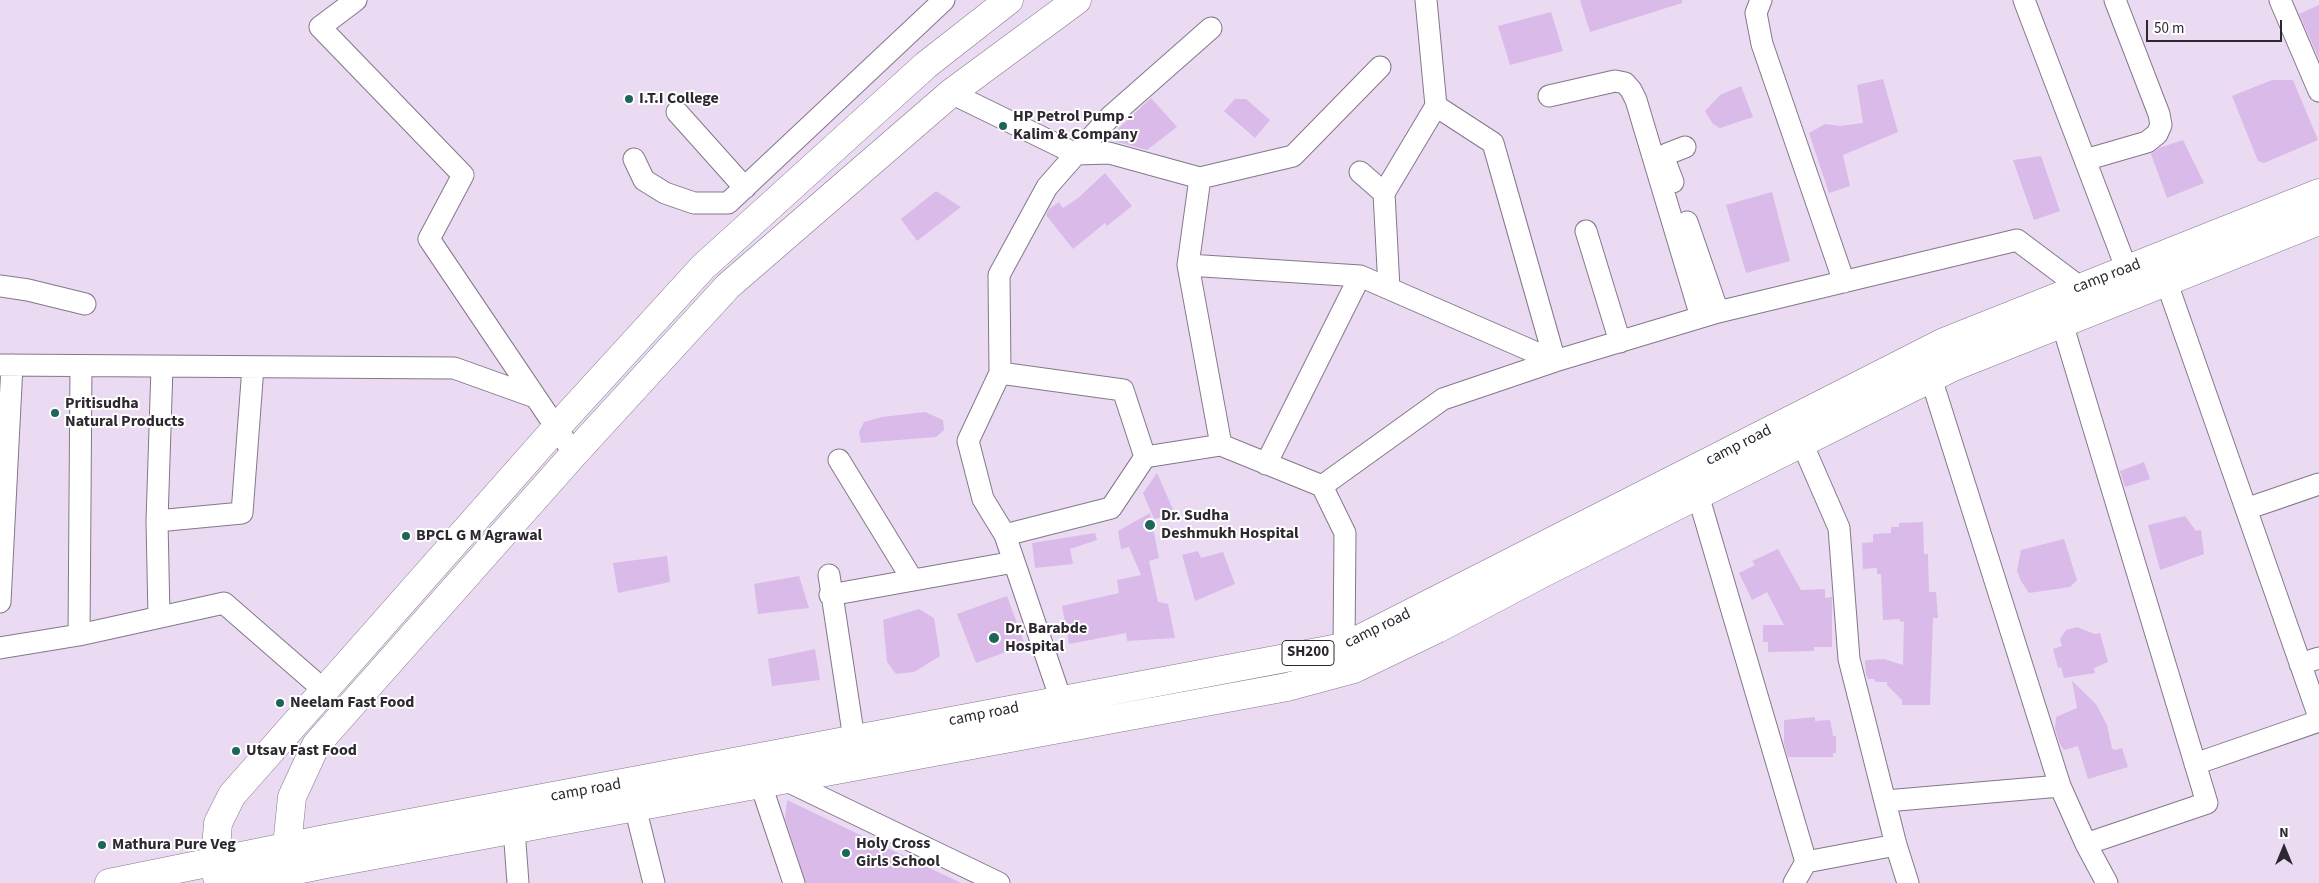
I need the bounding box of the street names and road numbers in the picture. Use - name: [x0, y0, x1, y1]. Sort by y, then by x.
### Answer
- street label: camp road: [2070, 255, 2144, 299]
- street label: camp road: [1703, 421, 1775, 471]
- street label: camp road: [1342, 605, 1414, 653]
- road number: SH200: [1282, 640, 1334, 666]
- street label: camp road: [947, 699, 1021, 731]
- street label: camp road: [549, 775, 623, 807]

